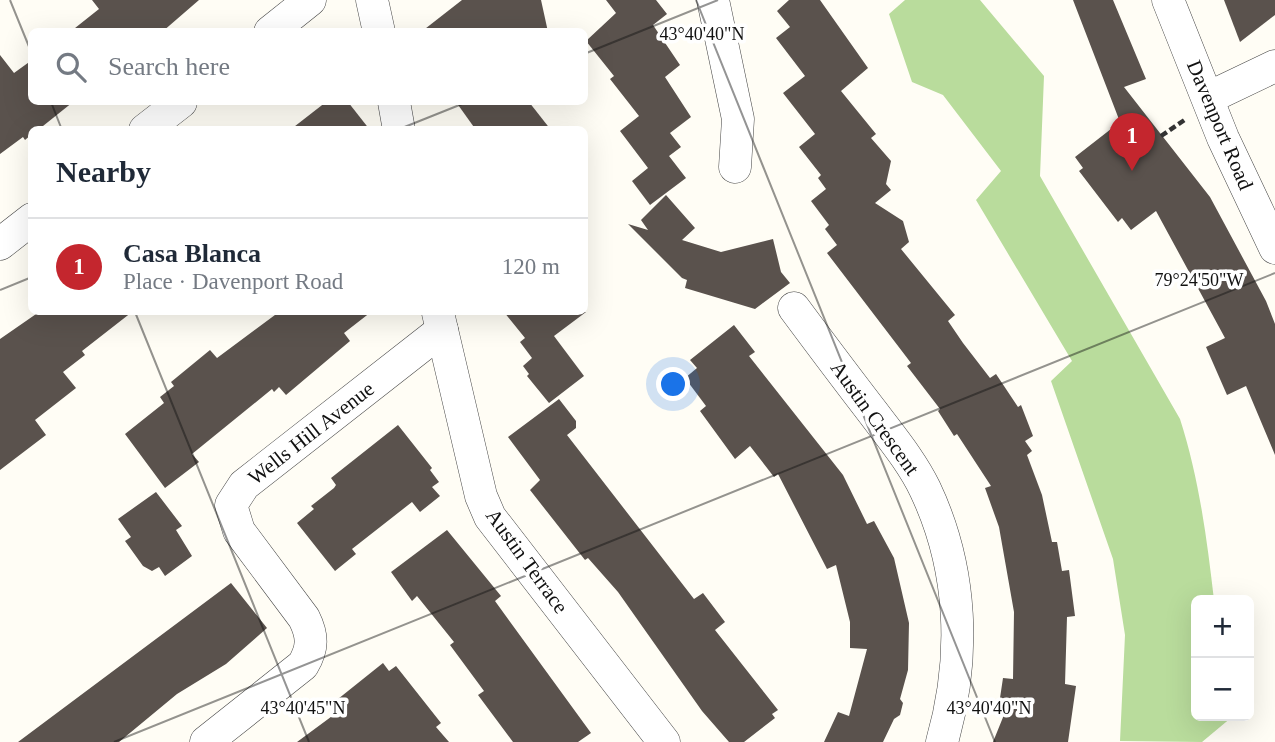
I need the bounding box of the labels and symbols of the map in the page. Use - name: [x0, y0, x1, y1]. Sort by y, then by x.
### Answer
- text: 43°40'40"N: [660, 24, 744, 44]
- street label: Davenport Road: [1182, 57, 1258, 194]
- pin: 1: [1109, 113, 1155, 171]
- text: 79°24'50"W: [1155, 270, 1243, 290]
- street label: Austin Crescent: [826, 356, 924, 480]
- your location: [656, 367, 690, 401]
- street label: Wells Hill Avenue: [243, 376, 379, 490]
- street label: Austin Terrace: [481, 504, 573, 618]
- text: 43°40'45"N: [261, 698, 345, 718]
- text: 43°40'40"N: [947, 698, 1031, 718]

